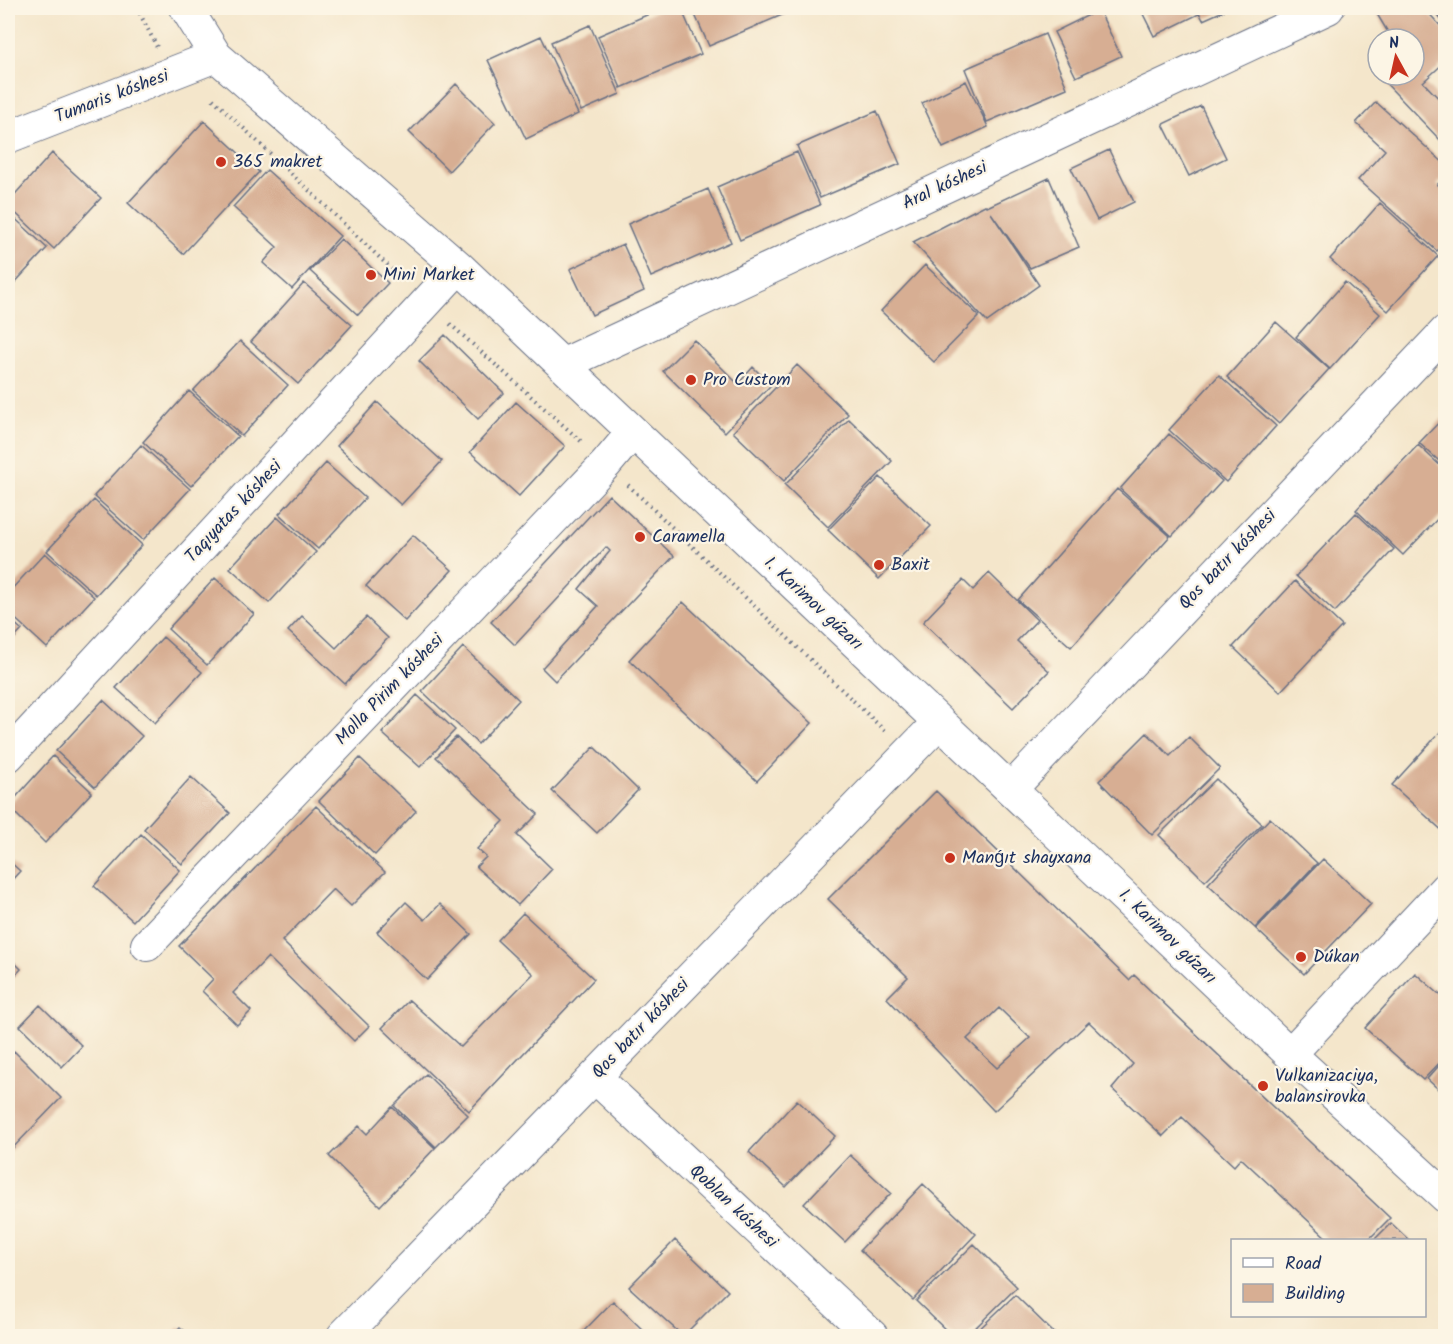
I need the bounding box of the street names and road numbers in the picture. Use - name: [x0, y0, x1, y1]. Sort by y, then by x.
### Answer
- street label: Tumaris kóshesi: [51, 62, 174, 132]
- street label: Aral kóshesi: [898, 153, 993, 218]
- street label: Taqıyatas kóshesi: [178, 453, 290, 570]
- street label: Qos batır kóshesi: [1172, 502, 1285, 617]
- street label: I. Karimov gúzarı: [756, 550, 870, 658]
- street label: Molla Pirim kóshesi: [329, 627, 452, 753]
- street label: I. Karimov gúzarı: [1111, 882, 1223, 992]
- street label: Qos batır kóshesi: [585, 971, 698, 1086]
- street label: Qoblan kóshesi: [682, 1158, 785, 1257]

